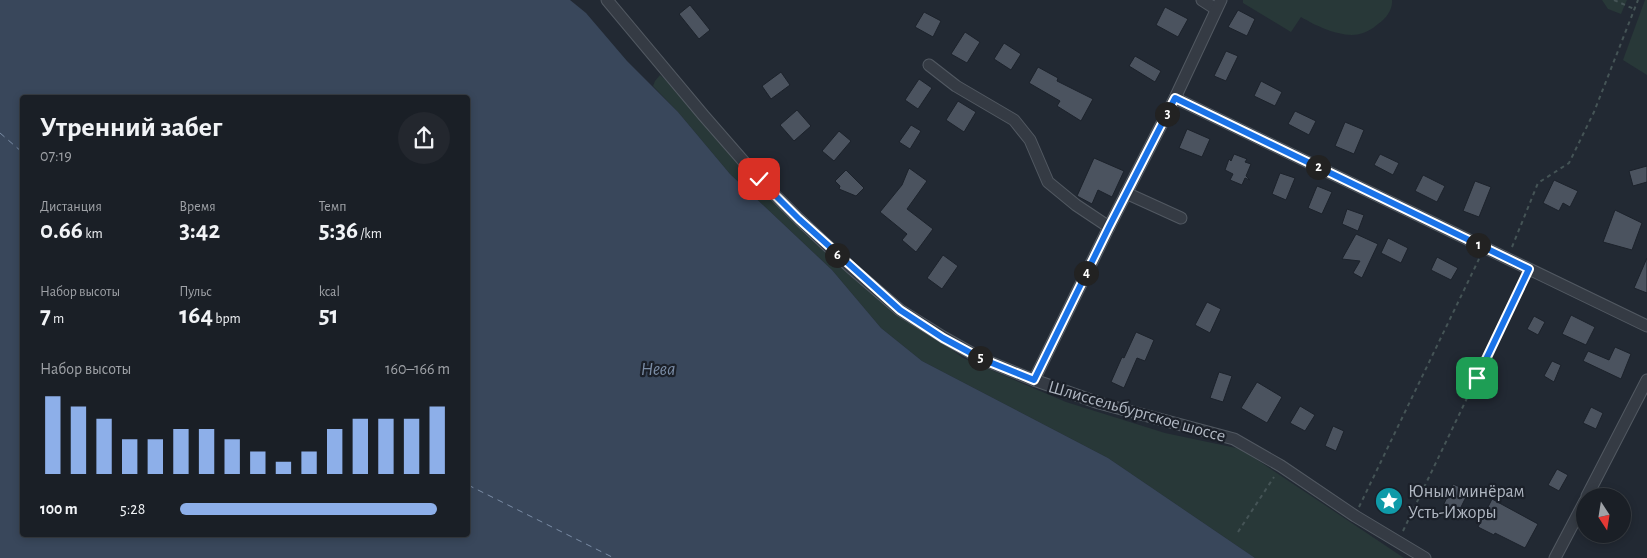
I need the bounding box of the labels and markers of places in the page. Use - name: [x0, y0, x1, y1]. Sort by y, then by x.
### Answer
- pin: 3: [1154, 102, 1180, 126]
- pin: 2: [1306, 154, 1330, 180]
- pin: [738, 158, 780, 200]
- pin: 1: [1466, 232, 1490, 258]
- pin: 6: [824, 242, 850, 268]
- pin: 4: [1074, 260, 1098, 286]
- pin: 5: [968, 346, 992, 370]
- pin: [1456, 357, 1498, 399]
- place label: Юным минёрам Усть-Ижоры: [1408, 483, 1525, 522]
- place icon: Юным минёрам Усть-Ижоры: [1374, 486, 1404, 516]

